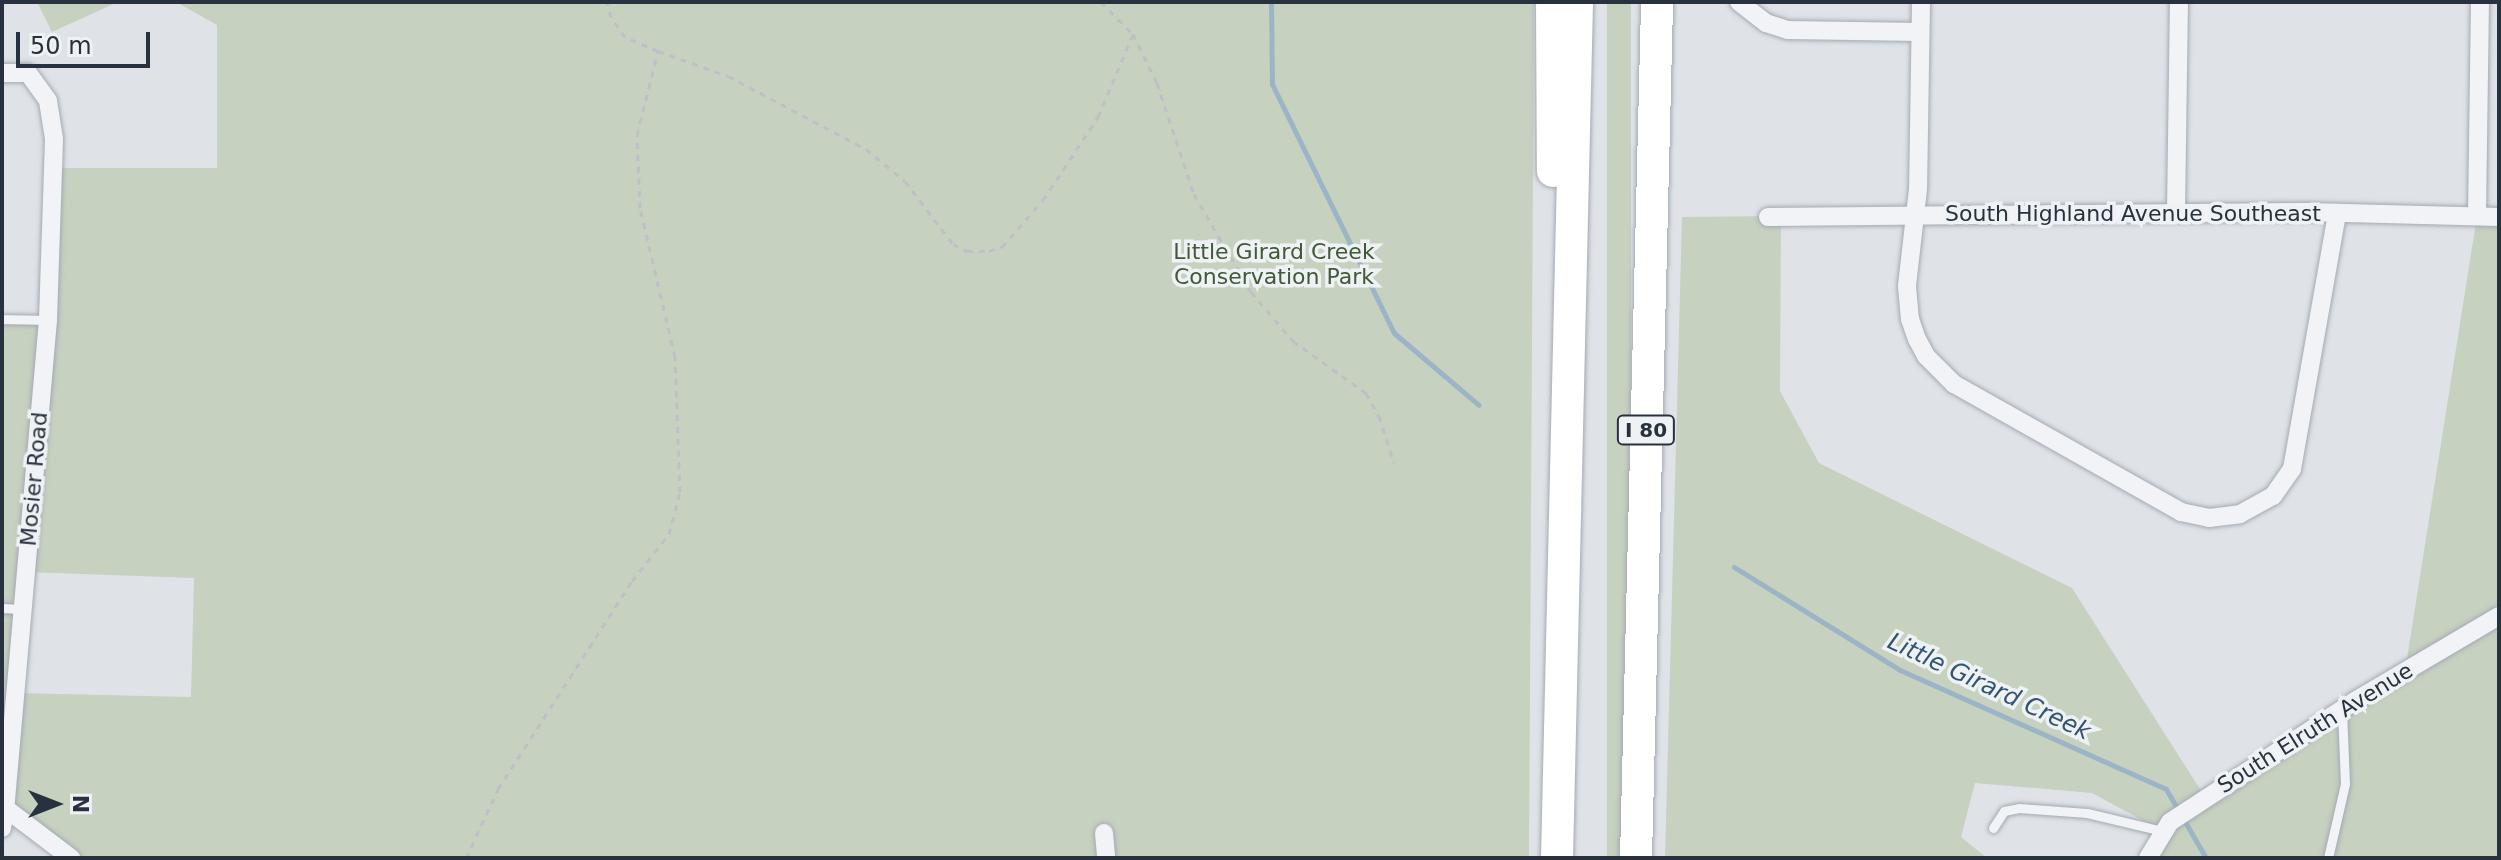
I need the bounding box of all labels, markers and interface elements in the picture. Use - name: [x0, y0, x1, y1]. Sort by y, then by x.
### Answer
- scale bar: [20, 16, 154, 66]
- text: 50 m: [30, 32, 92, 60]
- street label: South Highland Avenue Southeast: [1945, 201, 2321, 227]
- park label: Little Girard Creek Conservation Park: [1173, 238, 1375, 290]
- street label: Mosier Road: [15, 411, 53, 547]
- road number: I 80: [1616, 414, 1676, 446]
- water label: Little Girard Creek: [1883, 627, 2095, 747]
- street label: South Elruth Avenue: [2213, 657, 2417, 799]
- north arrow: [16, 764, 96, 844]
- text: N: [68, 795, 93, 813]

